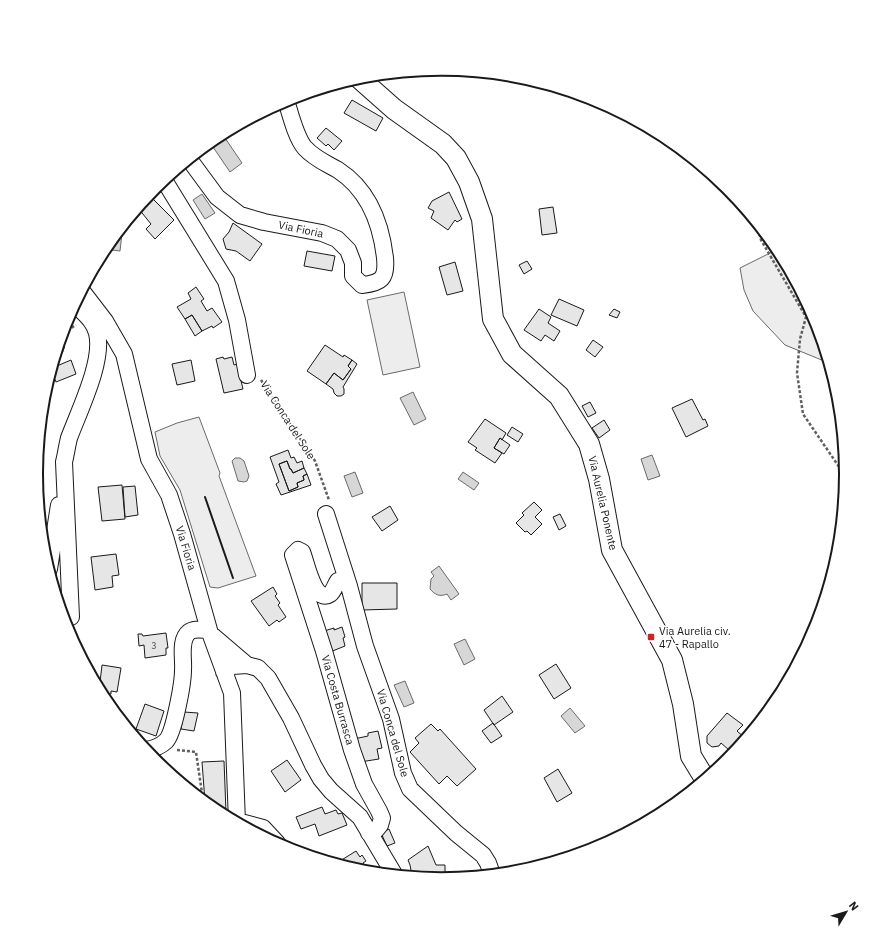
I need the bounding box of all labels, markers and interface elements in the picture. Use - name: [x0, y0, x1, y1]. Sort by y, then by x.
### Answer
- street label: Via Fioria: [277, 217, 325, 241]
- street label: Via Conca del Sole: [257, 378, 319, 462]
- street label: Via Aurelia Ponente: [585, 454, 621, 552]
- street label: Via Fioria: [173, 524, 199, 572]
- place label: Via Aurelia civ. 47 - Rapallo: [659, 624, 731, 651]
- marker: Via Aurelia civ. 47 - Rapallo: [646, 632, 656, 642]
- house number: 3: [151, 640, 157, 651]
- street label: Via Costa Burrasca: [319, 654, 358, 747]
- street label: Via Conca del Sole: [374, 687, 412, 779]
- north arrow: [826, 892, 866, 932]
- text: N: [846, 898, 862, 913]

